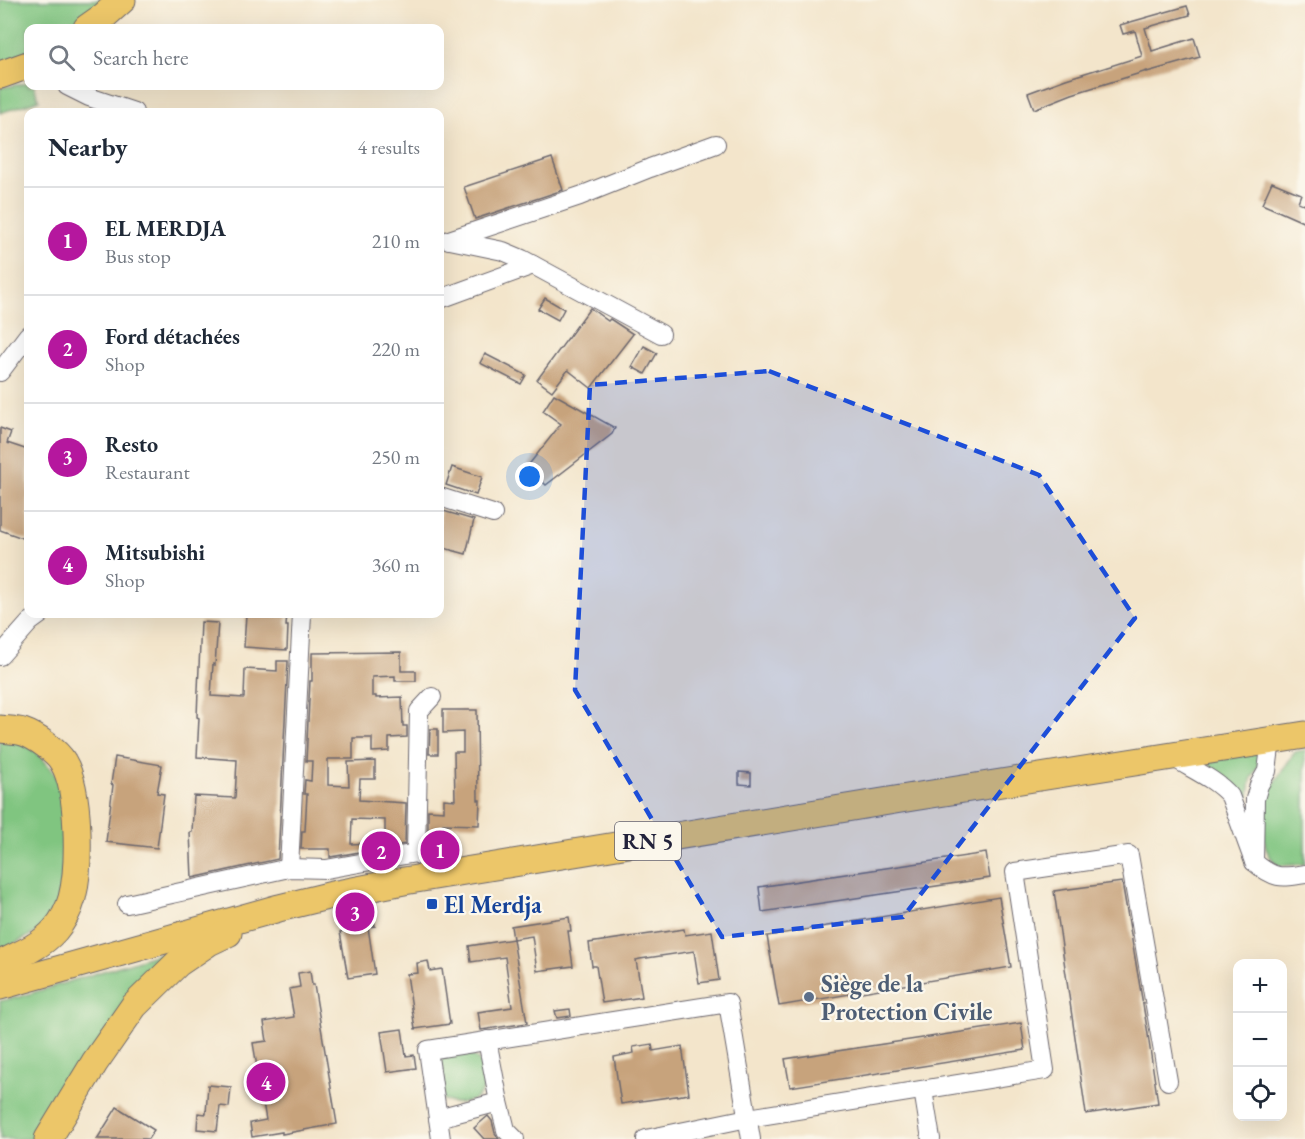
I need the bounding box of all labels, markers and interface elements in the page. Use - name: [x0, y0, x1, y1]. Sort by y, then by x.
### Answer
- search box: [24, 24, 444, 90]
- icon: search: [45, 41, 78, 74]
- text: Search here: [93, 43, 188, 72]
- text: Nearby: [48, 130, 128, 164]
- text: 4 results: [357, 134, 420, 160]
- text: EL MERDJA: [105, 214, 226, 243]
- text: 1: [62, 228, 73, 254]
- text: 210 m: [372, 228, 420, 254]
- text: Bus stop: [105, 243, 171, 269]
- text: Ford détachées: [105, 322, 240, 351]
- text: 2: [62, 336, 73, 362]
- text: 220 m: [372, 336, 420, 362]
- text: Shop: [105, 351, 145, 377]
- text: Resto: [105, 430, 158, 459]
- text: 3: [62, 444, 73, 470]
- text: 250 m: [372, 444, 420, 470]
- text: Restaurant: [105, 459, 190, 485]
- your location: [515, 462, 544, 491]
- text: Mitsubishi: [105, 538, 205, 567]
- text: 4: [62, 552, 73, 578]
- text: 360 m: [372, 552, 420, 578]
- text: Shop: [105, 567, 145, 593]
- road number: RN 5: [615, 822, 681, 860]
- pin: 2: [362, 828, 400, 874]
- pin: 1: [420, 828, 460, 872]
- place label: El Merdja: [444, 889, 542, 921]
- pin: 3: [336, 890, 374, 934]
- marker: El Merdja: [425, 897, 439, 911]
- map controls: [1233, 959, 1287, 1121]
- button: +: [1233, 959, 1287, 1013]
- place label: Siège de la Protection Civile: [821, 968, 993, 1027]
- marker: Siège de la Protection Civile: [802, 990, 816, 1004]
- button: −: [1233, 1013, 1287, 1067]
- pin: 4: [246, 1060, 286, 1104]
- button: locate: [1233, 1067, 1287, 1121]

